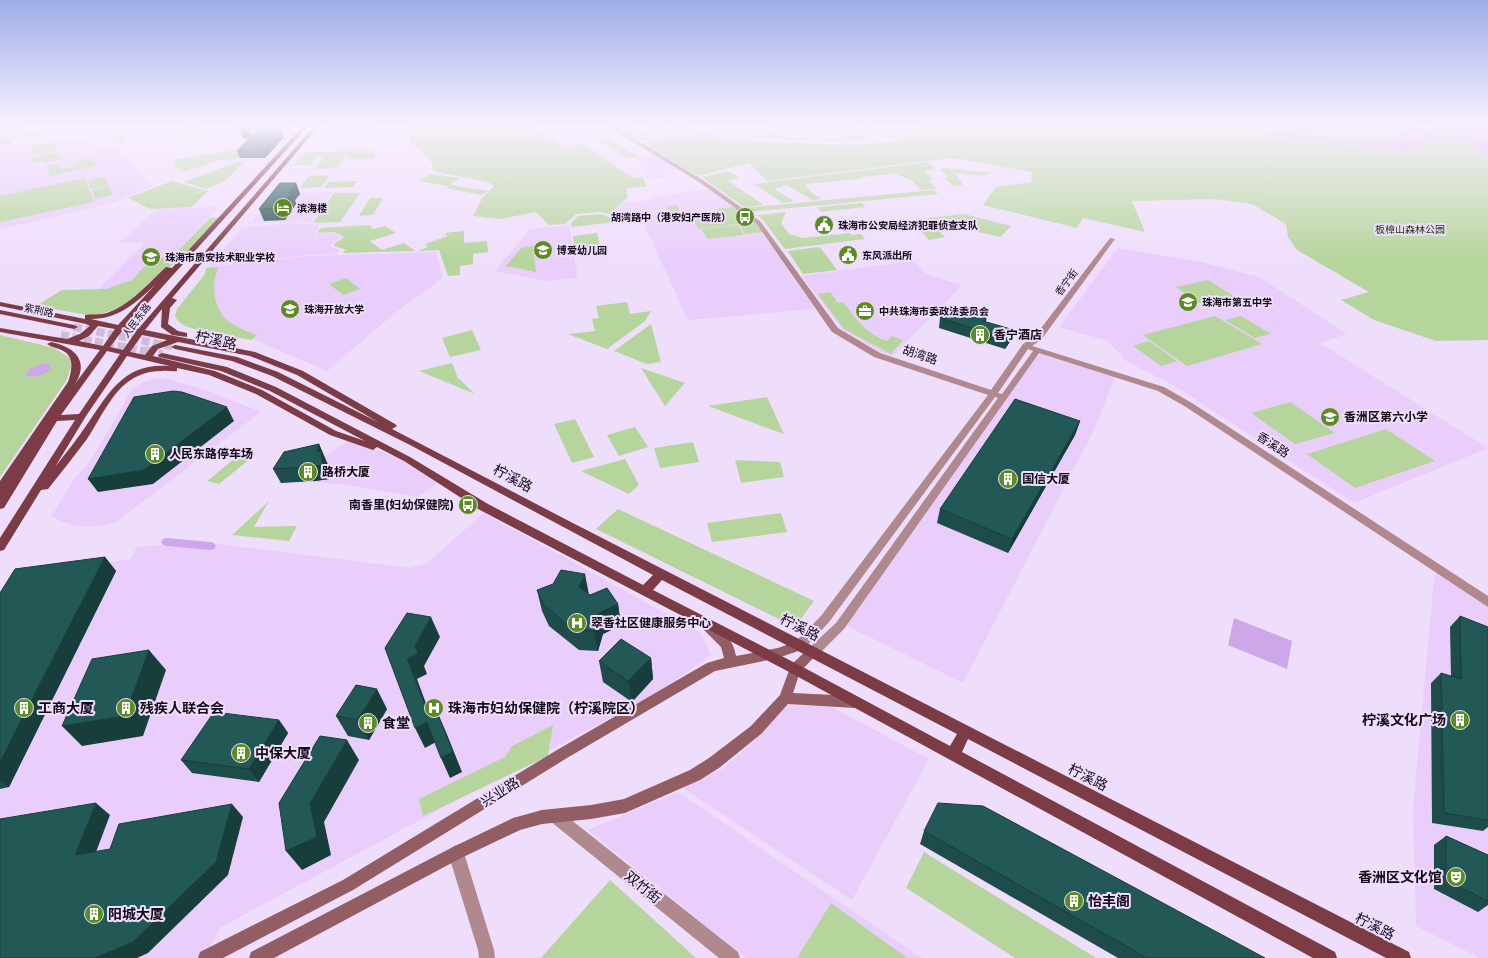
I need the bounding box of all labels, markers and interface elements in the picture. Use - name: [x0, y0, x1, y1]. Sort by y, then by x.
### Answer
- hotel icon: 滨海楼: [272, 197, 294, 219]
- place label: 滨海楼: [297, 202, 327, 214]
- bus stop icon: 胡湾路中（港安妇产医院）: [734, 206, 756, 228]
- place label: 胡湾路中（港安妇产医院）: [611, 211, 731, 223]
- public building icon: 珠海市公安局经济犯罪侦查支队: [813, 214, 835, 236]
- place label: 珠海市公安局经济犯罪侦查支队: [838, 219, 978, 231]
- park label: 板樟山森林公园: [1375, 223, 1445, 235]
- school or university icon: 博爱幼儿园: [532, 239, 554, 261]
- place label: 博爱幼儿园: [557, 244, 607, 256]
- public building icon: 东风派出所: [837, 244, 859, 266]
- school or university icon: 珠海市质安技术职业学校: [140, 246, 162, 268]
- place label: 东风派出所: [862, 249, 912, 261]
- place label: 珠海市质安技术职业学校: [165, 251, 275, 263]
- street label: 香宁街: [1052, 266, 1080, 298]
- school or university icon: 珠海市第五中学: [1177, 291, 1199, 313]
- place label: 珠海市第五中学: [1202, 296, 1272, 308]
- school or university icon: 珠海开放大学: [279, 298, 301, 320]
- street label: 人民东路: [119, 300, 153, 340]
- office icon: 中共珠海市委政法委员会: [854, 300, 876, 322]
- street label: 紫荆路: [23, 301, 55, 319]
- place label: 珠海开放大学: [304, 303, 364, 315]
- place label: 中共珠海市委政法委员会: [879, 305, 989, 317]
- building icon: 香宁酒店: [969, 324, 991, 346]
- street label: 柠溪路: [194, 327, 238, 353]
- place label: 香宁酒店: [994, 327, 1042, 342]
- street label: 胡湾路: [901, 342, 940, 367]
- school or university icon: 香洲区第六小学: [1319, 406, 1341, 428]
- place label: 香洲区第六小学: [1344, 409, 1428, 424]
- street label: 香溪路: [1254, 428, 1292, 461]
- building icon: 人民东路停车场: [144, 443, 166, 465]
- place label: 人民东路停车场: [169, 446, 253, 461]
- street label: 柠溪路: [491, 460, 536, 495]
- building icon: 路桥大厦: [297, 461, 319, 483]
- place label: 路桥大厦: [322, 464, 370, 479]
- building icon: 国信大厦: [997, 468, 1019, 490]
- place label: 国信大厦: [1022, 471, 1070, 486]
- bus stop icon: 南香里(妇幼保健院): [457, 494, 479, 516]
- place label: 南香里(妇幼保健院): [349, 497, 454, 512]
- street label: 柠溪路: [778, 609, 823, 644]
- hospital icon: 翠香社区健康服务中心: [566, 612, 588, 634]
- place label: 翠香社区健康服务中心: [591, 615, 711, 630]
- building icon: 工商大厦: [13, 697, 35, 719]
- building icon: 残疾人联合会: [115, 697, 137, 719]
- hospital icon: 珠海市妇幼保健院（柠溪院区）: [423, 697, 445, 719]
- place label: 工商大厦: [38, 699, 94, 716]
- place label: 残疾人联合会: [140, 699, 224, 716]
- place label: 珠海市妇幼保健院（柠溪院区）: [448, 699, 644, 716]
- building icon: 柠溪文化广场: [1449, 709, 1471, 731]
- place label: 柠溪文化广场: [1362, 711, 1446, 728]
- building icon: 食堂: [357, 712, 379, 734]
- place label: 食堂: [382, 714, 410, 731]
- building icon: 中保大厦: [230, 742, 252, 764]
- place label: 中保大厦: [255, 744, 311, 761]
- street label: 柠溪路: [1066, 759, 1111, 794]
- street label: 兴业路: [477, 773, 522, 810]
- theatre icon: 香洲区文化馆: [1445, 866, 1467, 888]
- street label: 双竹街: [622, 867, 665, 906]
- place label: 香洲区文化馆: [1358, 868, 1442, 885]
- building icon: 怡丰阁: [1063, 890, 1085, 912]
- place label: 怡丰阁: [1088, 892, 1130, 909]
- building icon: 阳城大厦: [83, 903, 105, 925]
- place label: 阳城大厦: [108, 905, 164, 922]
- street label: 柠溪路: [1353, 908, 1398, 943]

